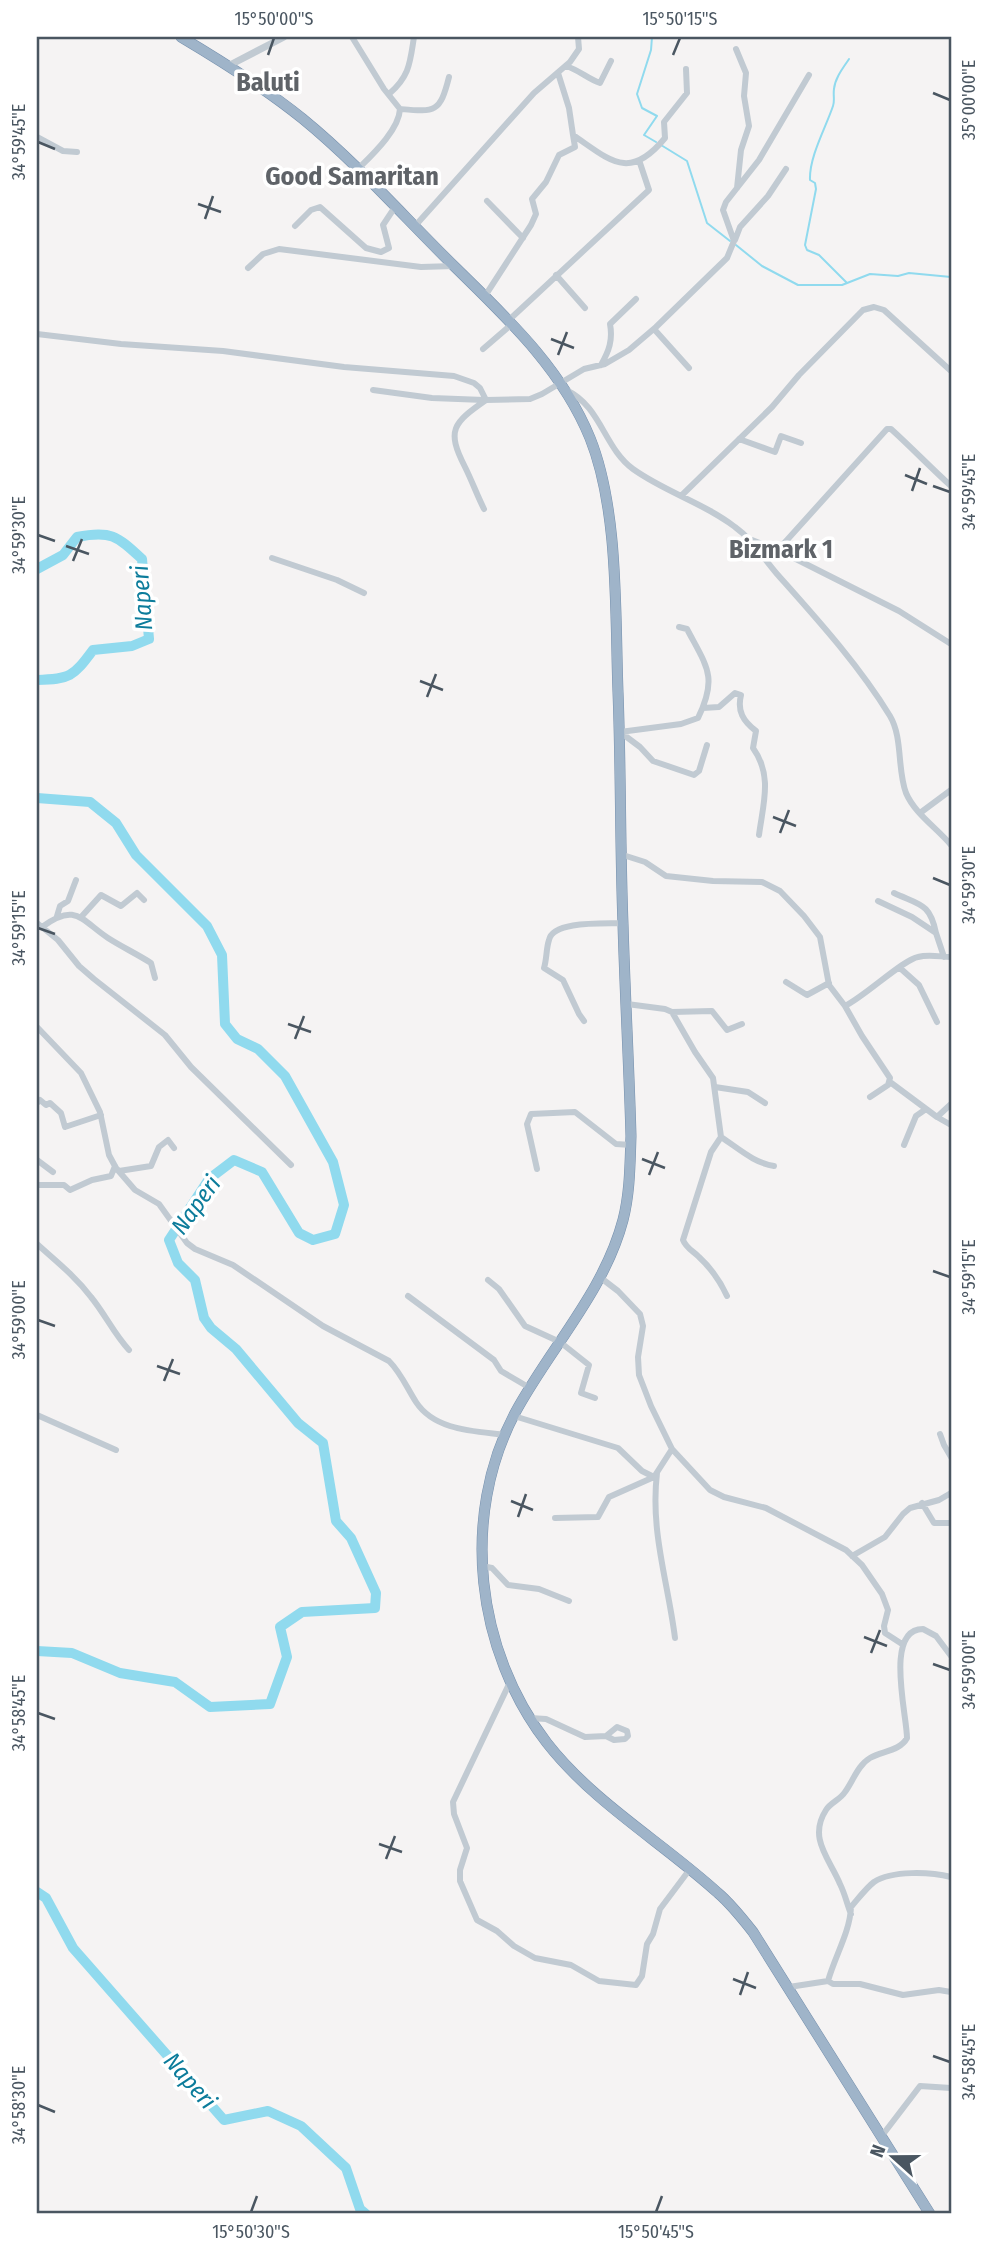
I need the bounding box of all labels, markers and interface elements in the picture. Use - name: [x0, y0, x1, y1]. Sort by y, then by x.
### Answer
- text: 15°50'00"S: [235, 8, 313, 30]
- text: 15°50'15"S: [642, 8, 718, 30]
- text: 35°00'00"E: [958, 60, 980, 140]
- district label: Baluti: [236, 67, 300, 98]
- text: 34°59'45"E: [8, 104, 30, 180]
- district label: Good Samaritan: [265, 161, 439, 192]
- text: 34°59'45"E: [958, 454, 980, 530]
- text: 34°59'30"E: [8, 496, 30, 574]
- district label: Bizmark 1: [729, 534, 833, 565]
- water label: Naperi: [126, 564, 158, 632]
- text: 34°59'30"E: [958, 846, 980, 924]
- text: 34°59'15"E: [8, 890, 30, 966]
- water label: Naperi: [165, 1170, 227, 1240]
- text: 34°59'15"E: [958, 1239, 980, 1315]
- text: 34°59'00"E: [8, 1280, 30, 1360]
- text: 34°59'00"E: [958, 1630, 980, 1710]
- text: 34°58'45"E: [8, 1675, 30, 1751]
- text: 34°58'45"E: [958, 2024, 980, 2100]
- water label: Naperi: [158, 2047, 222, 2115]
- text: 34°58'30"E: [8, 2066, 30, 2144]
- north arrow: [858, 2122, 928, 2192]
- text: N: [865, 2142, 890, 2161]
- text: 15°50'30"S: [212, 2221, 290, 2243]
- text: 15°50'45"S: [618, 2221, 694, 2243]

